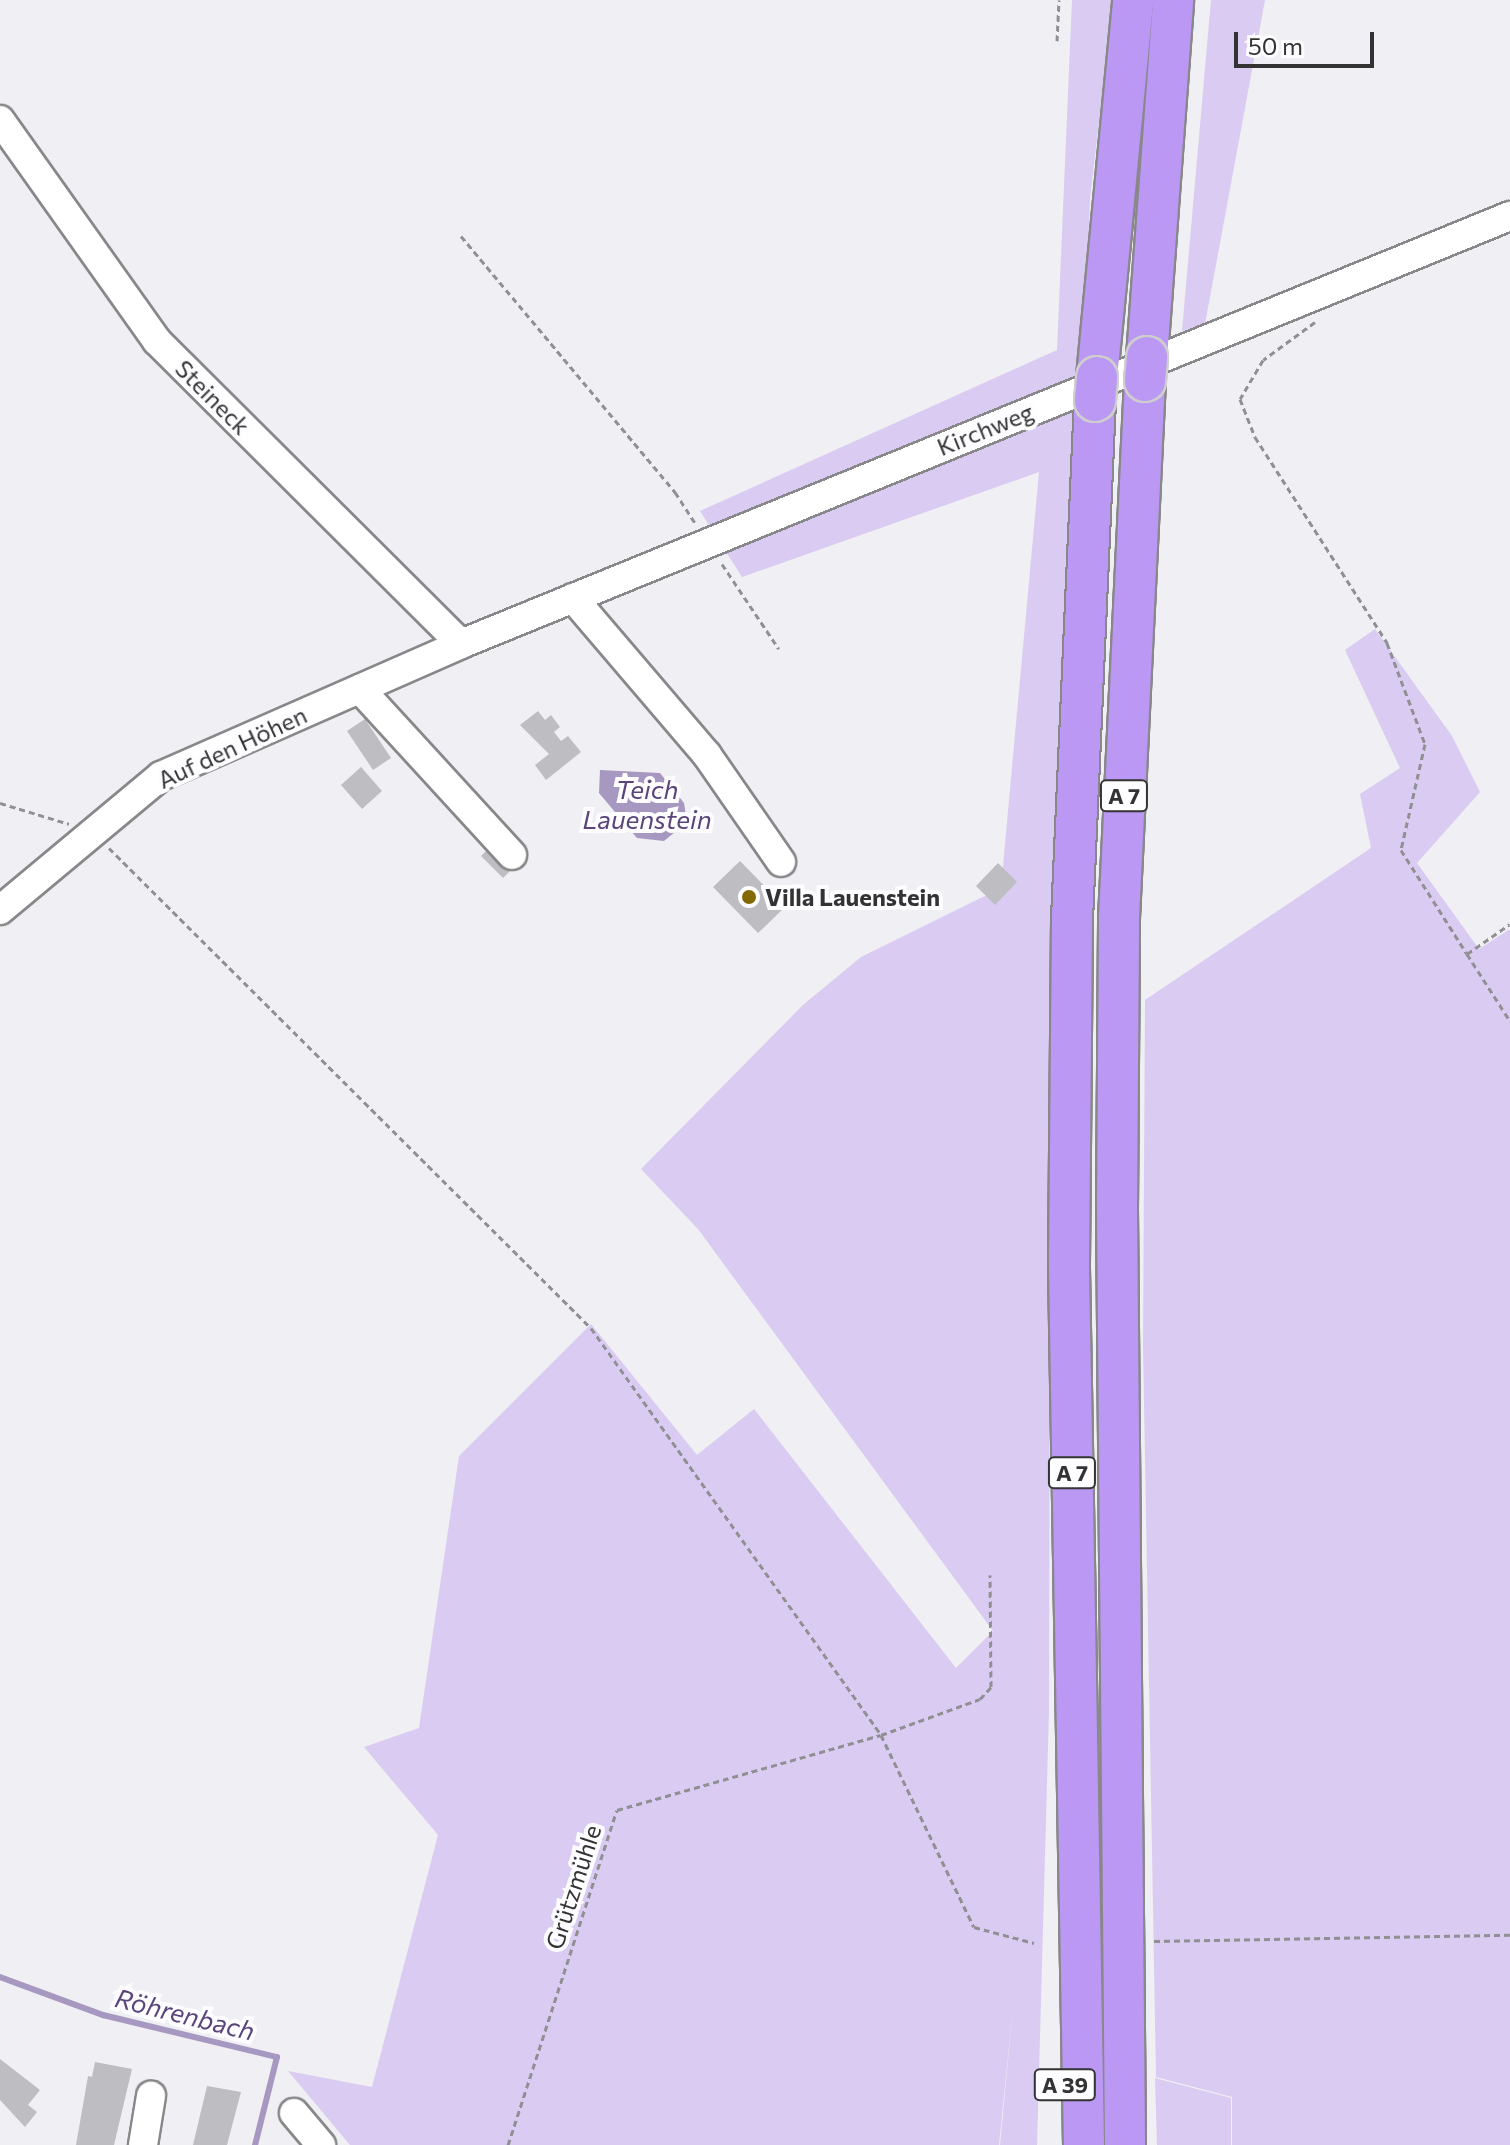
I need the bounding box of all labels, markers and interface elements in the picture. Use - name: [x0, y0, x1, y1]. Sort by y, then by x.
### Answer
- scale bar: [1238, 16, 1378, 66]
- text: 50 m: [1248, 31, 1303, 60]
- street label: Steineck: [170, 354, 256, 440]
- street label: Kirchweg: [933, 397, 1037, 461]
- street label: Auf den Höhen: [153, 700, 311, 794]
- water label: Teich Lauenstein: [582, 773, 712, 834]
- road number: A 7: [1098, 778, 1150, 814]
- place label: Villa Lauenstein: [765, 883, 940, 911]
- marker: Villa Lauenstein: [740, 888, 758, 906]
- road number: A 7: [1046, 1455, 1098, 1491]
- street label: Grützmühle: [539, 1821, 607, 1953]
- water label: Röhrenbach: [112, 1982, 258, 2046]
- road number: A 39: [1033, 2067, 1097, 2103]

